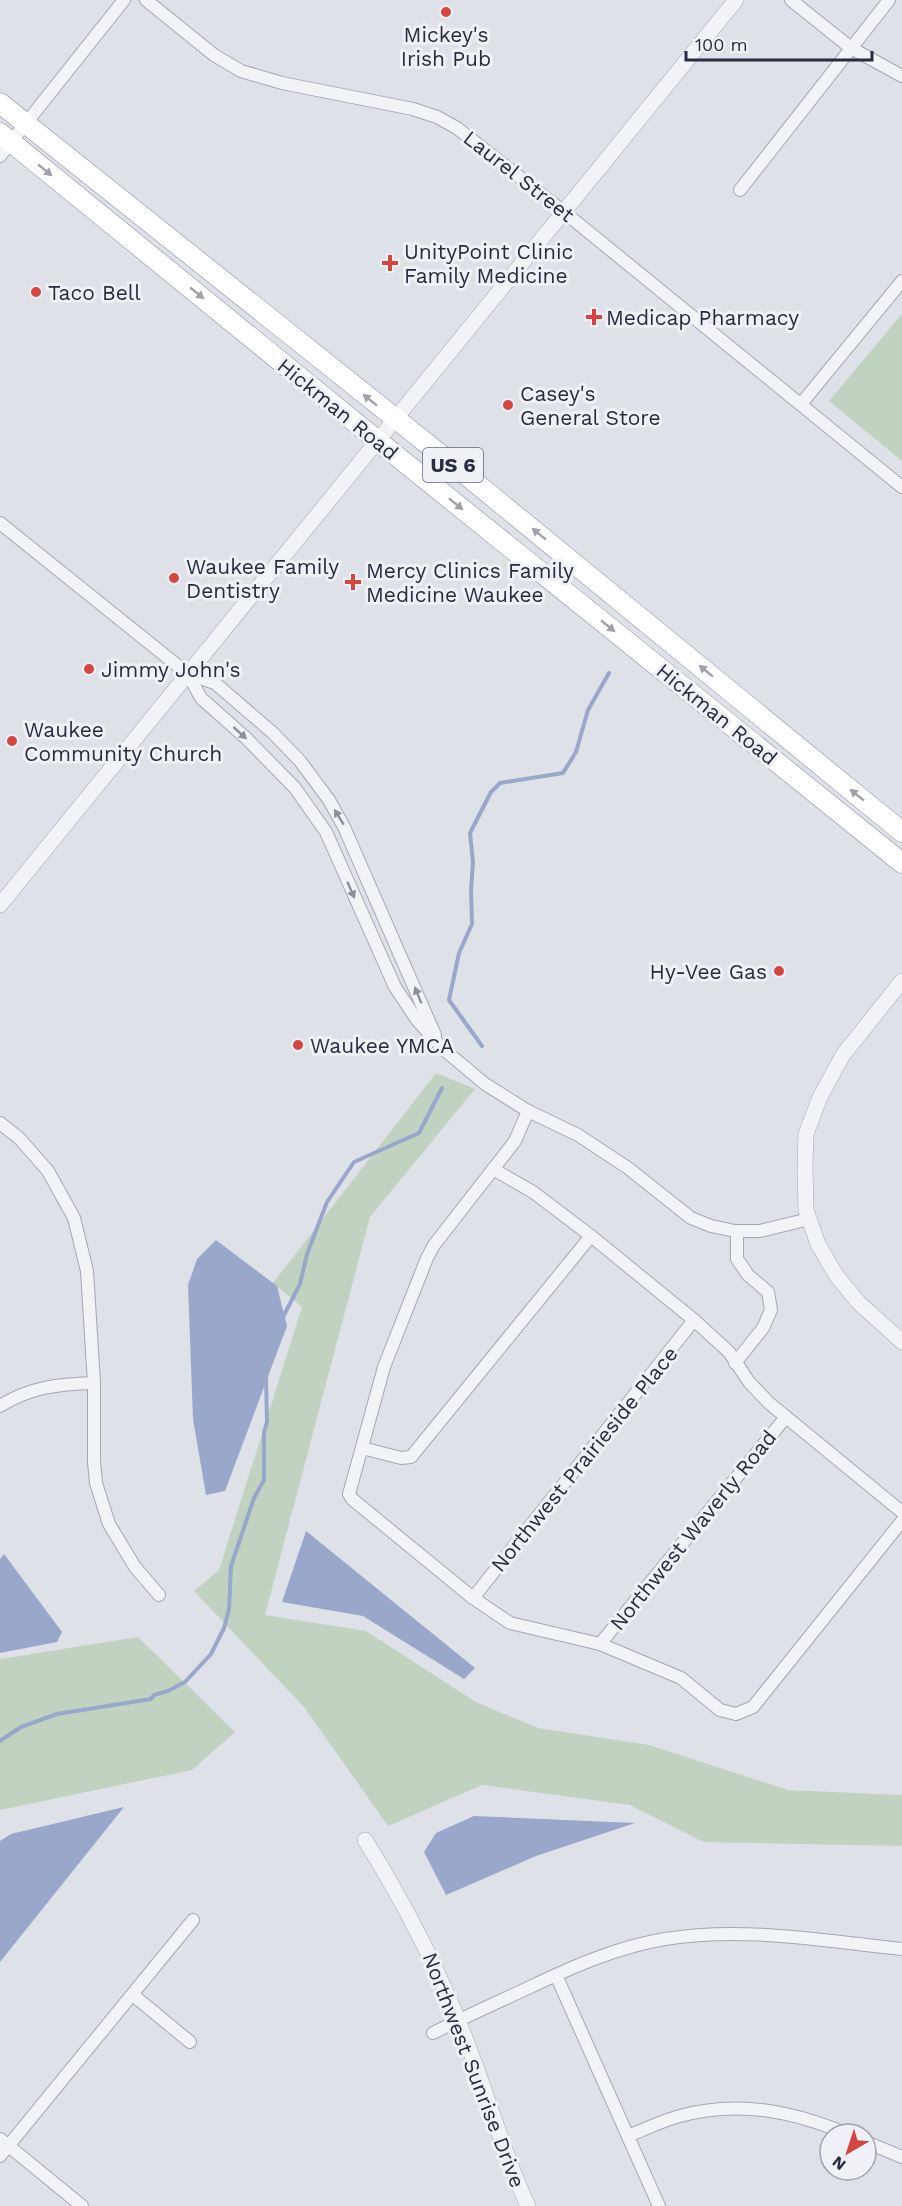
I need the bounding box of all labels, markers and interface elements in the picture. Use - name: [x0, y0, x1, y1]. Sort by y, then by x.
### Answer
- marker: Mickey's Irish Pub: [439, 5, 453, 19]
- place label: Mickey's Irish Pub: [401, 22, 491, 71]
- scale bar: [686, 24, 872, 62]
- text: 100 m: [695, 34, 748, 55]
- street label: Laurel Street: [459, 125, 580, 227]
- one-way arrow: [38, 163, 53, 176]
- place label: UnityPoint Clinic Family Medicine: [404, 239, 573, 288]
- marker: UnityPoint Clinic Family Medicine: [381, 254, 399, 272]
- place label: Taco Bell: [48, 280, 141, 305]
- marker: Taco Bell: [29, 285, 43, 299]
- one-way arrow: [189, 287, 204, 299]
- place label: Medicap Pharmacy: [606, 305, 799, 330]
- marker: Medicap Pharmacy: [587, 310, 601, 324]
- street label: Hickman Road: [273, 353, 403, 465]
- place label: Casey's General Store: [520, 381, 661, 430]
- one-way arrow: [362, 393, 378, 406]
- marker: Casey's General Store: [501, 398, 515, 412]
- road number: US 6: [423, 448, 483, 482]
- one-way arrow: [448, 497, 463, 510]
- one-way arrow: [531, 528, 547, 541]
- place label: Waukee Family Dentistry: [186, 554, 339, 603]
- place label: Mercy Clinics Family Medicine Waukee: [366, 558, 574, 607]
- marker: Waukee Family Dentistry: [167, 571, 181, 585]
- marker: Mercy Clinics Family Medicine Waukee: [344, 573, 362, 591]
- one-way arrow: [600, 620, 616, 633]
- place label: Jimmy John's: [101, 657, 241, 682]
- street label: Hickman Road: [652, 658, 782, 770]
- marker: Jimmy John's: [82, 662, 96, 676]
- one-way arrow: [698, 665, 714, 678]
- place label: Waukee Community Church: [24, 717, 222, 766]
- one-way arrow: [232, 726, 247, 739]
- marker: Waukee Community Church: [5, 734, 19, 748]
- one-way arrow: [850, 789, 865, 802]
- one-way arrow: [333, 809, 344, 825]
- one-way arrow: [347, 881, 356, 898]
- place label: Hy-Vee Gas: [649, 959, 767, 984]
- marker: Hy-Vee Gas: [772, 964, 786, 978]
- one-way arrow: [413, 986, 423, 1004]
- place label: Waukee YMCA: [310, 1033, 454, 1058]
- marker: Waukee YMCA: [291, 1038, 305, 1052]
- street label: Northwest Prairieside Place: [485, 1341, 683, 1577]
- street label: Northwest Waverly Road: [604, 1425, 782, 1635]
- street label: Northwest Sunrise Drive: [418, 1949, 530, 2191]
- north arrow: [818, 2122, 878, 2182]
- text: N: [828, 2152, 849, 2174]

